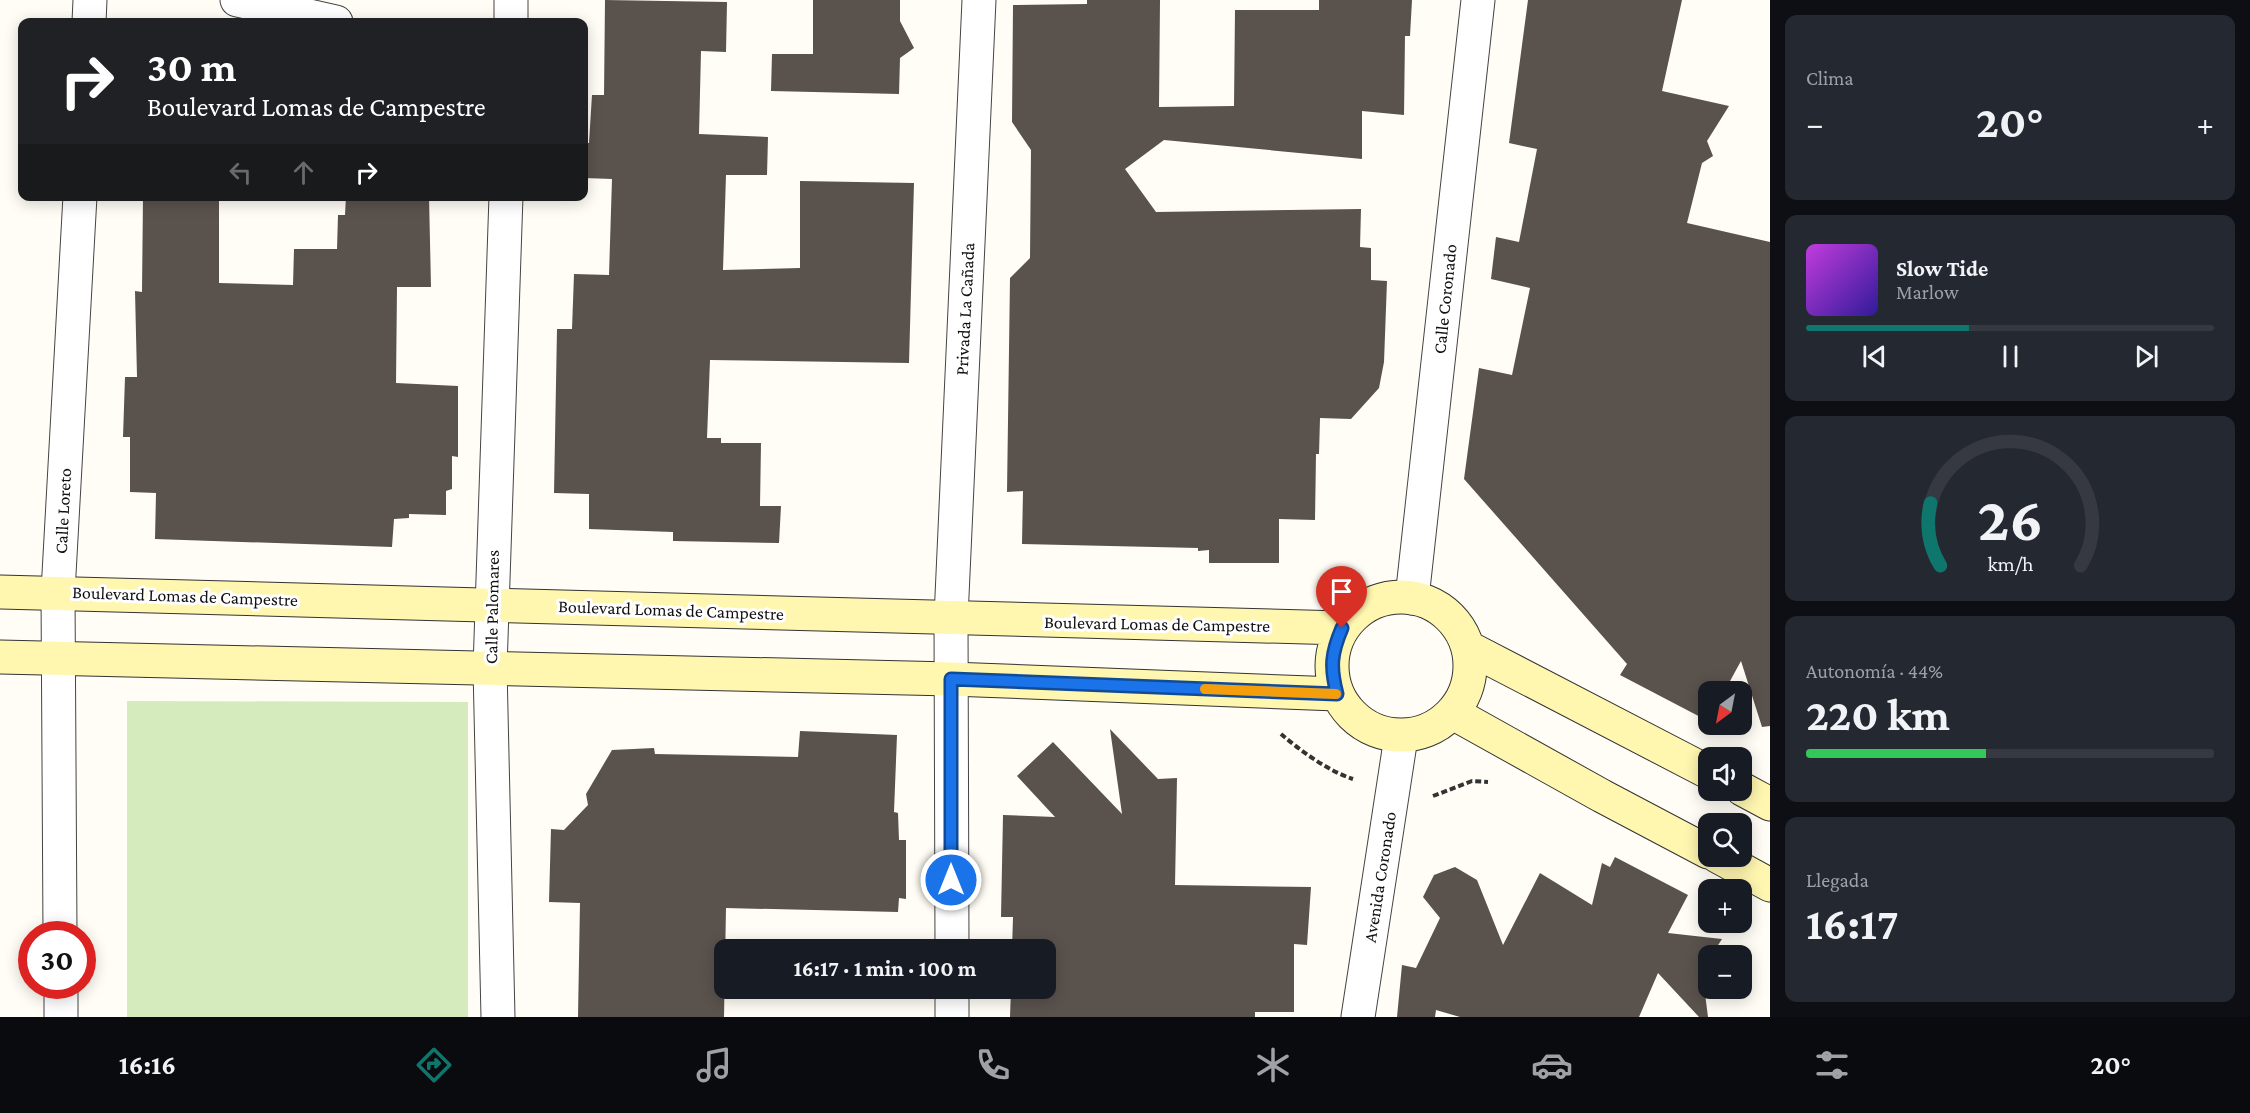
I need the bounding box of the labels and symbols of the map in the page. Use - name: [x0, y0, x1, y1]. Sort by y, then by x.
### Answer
- street label: Privada La Cañada: [952, 242, 978, 376]
- street label: Calle Coronado: [1429, 243, 1461, 355]
- street label: Calle Loreto: [51, 467, 75, 555]
- street label: Calle Palomares: [481, 550, 503, 664]
- pin: [1316, 566, 1367, 628]
- street label: Boulevard Lomas de Campestre: [72, 582, 298, 610]
- street label: Boulevard Lomas de Campestre: [558, 596, 784, 624]
- street label: Boulevard Lomas de Campestre: [1044, 612, 1270, 636]
- north arrow: [1698, 681, 1752, 735]
- street label: Avenida Coronado: [1360, 810, 1400, 944]
- position arrow: [919, 848, 983, 912]
- speed limit sign: 30: [18, 921, 96, 999]

